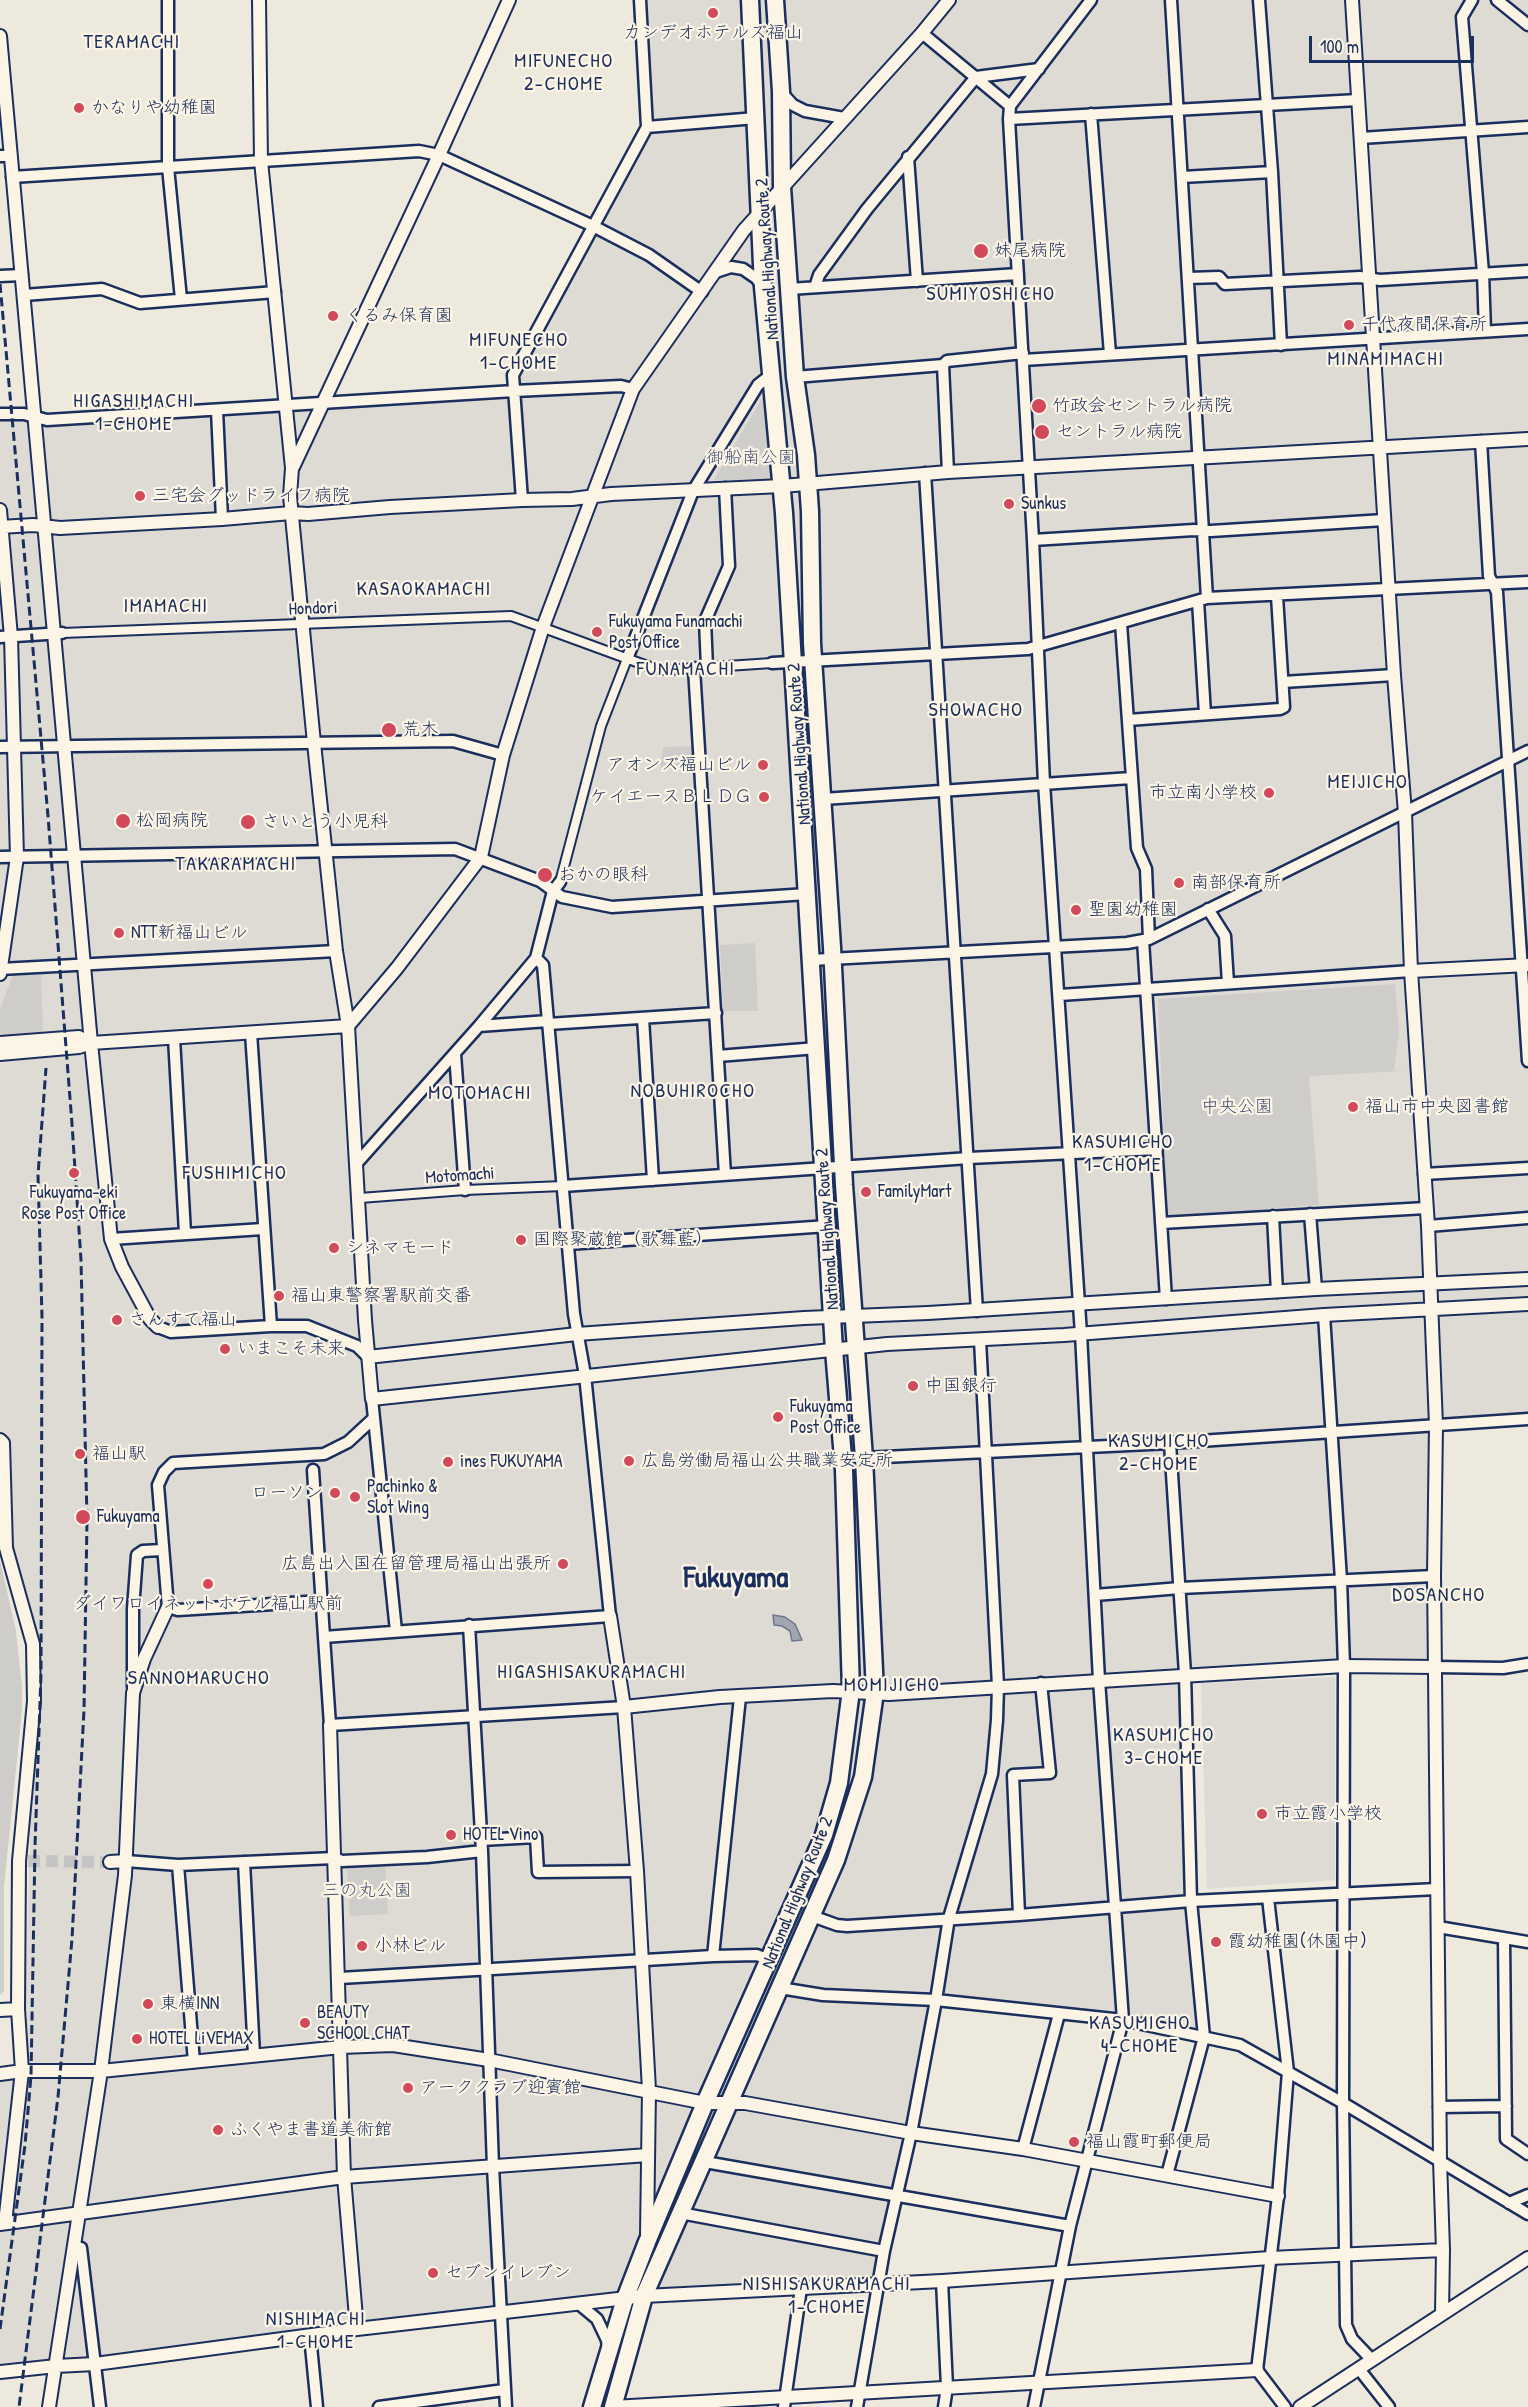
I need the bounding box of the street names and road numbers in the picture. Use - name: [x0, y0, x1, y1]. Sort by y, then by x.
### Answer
- street label: National Highway Route 2: [752, 177, 784, 341]
- street label: Hondori: [288, 597, 338, 621]
- street label: National Highway Route 2: [784, 662, 816, 826]
- street label: National Highway Route 2: [812, 1147, 844, 1311]
- street label: Motomachi: [425, 1163, 495, 1189]
- street label: National Highway Route 2: [758, 1814, 838, 1972]

